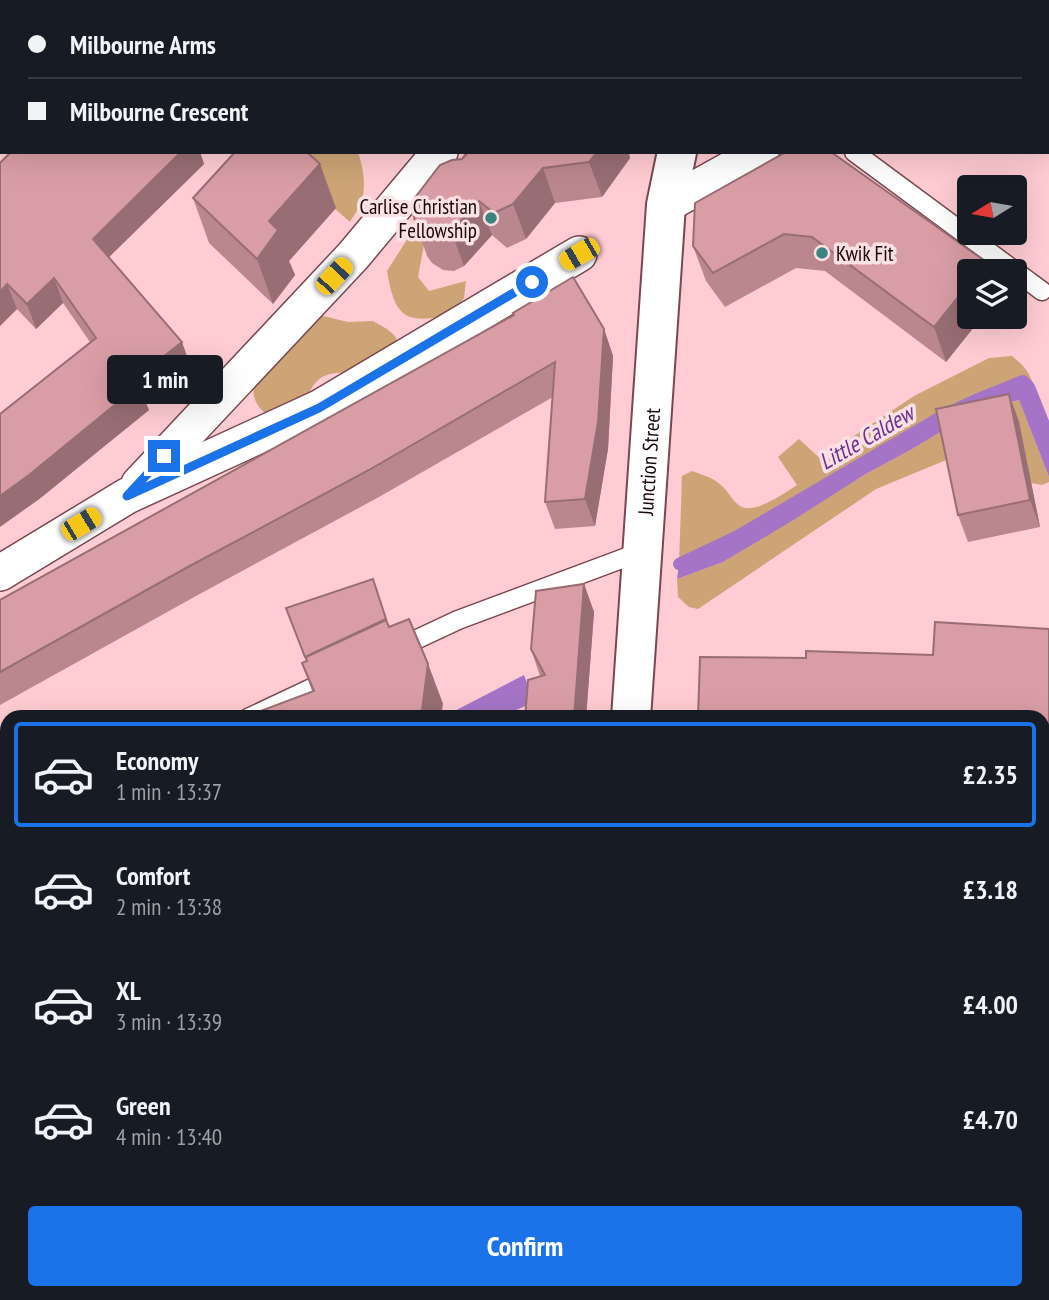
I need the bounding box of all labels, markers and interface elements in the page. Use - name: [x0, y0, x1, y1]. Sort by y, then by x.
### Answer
- text: Milbourne Arms: [70, 28, 216, 61]
- text: Milbourne Crescent: [70, 95, 248, 128]
- north arrow: [957, 175, 1027, 245]
- map controls: [957, 175, 1027, 329]
- place label: Carlise Christian Fellowship: [360, 193, 477, 244]
- marker: Carlise Christian Fellowship: [483, 210, 499, 226]
- car: [556, 234, 603, 274]
- place label: Kwik Fit: [836, 240, 894, 267]
- marker: Kwik Fit: [814, 245, 830, 261]
- car: [312, 253, 357, 299]
- button: layers: [957, 259, 1027, 329]
- route start: [516, 266, 548, 298]
- callout: 1 min: [106, 354, 222, 404]
- text: 1 min: [142, 365, 188, 394]
- water label: Little Caldew: [813, 397, 921, 476]
- street label: Junction Street: [631, 407, 666, 517]
- route end: [148, 440, 180, 472]
- car: [58, 504, 105, 544]
- icon: car: [32, 743, 95, 806]
- text: Economy: [116, 744, 198, 777]
- text: £2.35: [963, 758, 1018, 791]
- text: 1 min · 13:37: [116, 777, 222, 806]
- icon: car: [32, 858, 95, 921]
- text: Comfort: [116, 859, 190, 892]
- text: £3.18: [963, 873, 1018, 906]
- text: 2 min · 13:38: [116, 892, 222, 921]
- icon: car: [32, 973, 95, 1036]
- text: XL: [116, 974, 141, 1007]
- text: £4.00: [963, 988, 1018, 1021]
- text: 3 min · 13:39: [116, 1007, 222, 1036]
- icon: car: [32, 1088, 95, 1151]
- text: Green: [116, 1089, 171, 1122]
- text: £4.70: [963, 1103, 1018, 1136]
- text: 4 min · 13:40: [116, 1122, 222, 1151]
- button: Confirm: [28, 1206, 1022, 1286]

